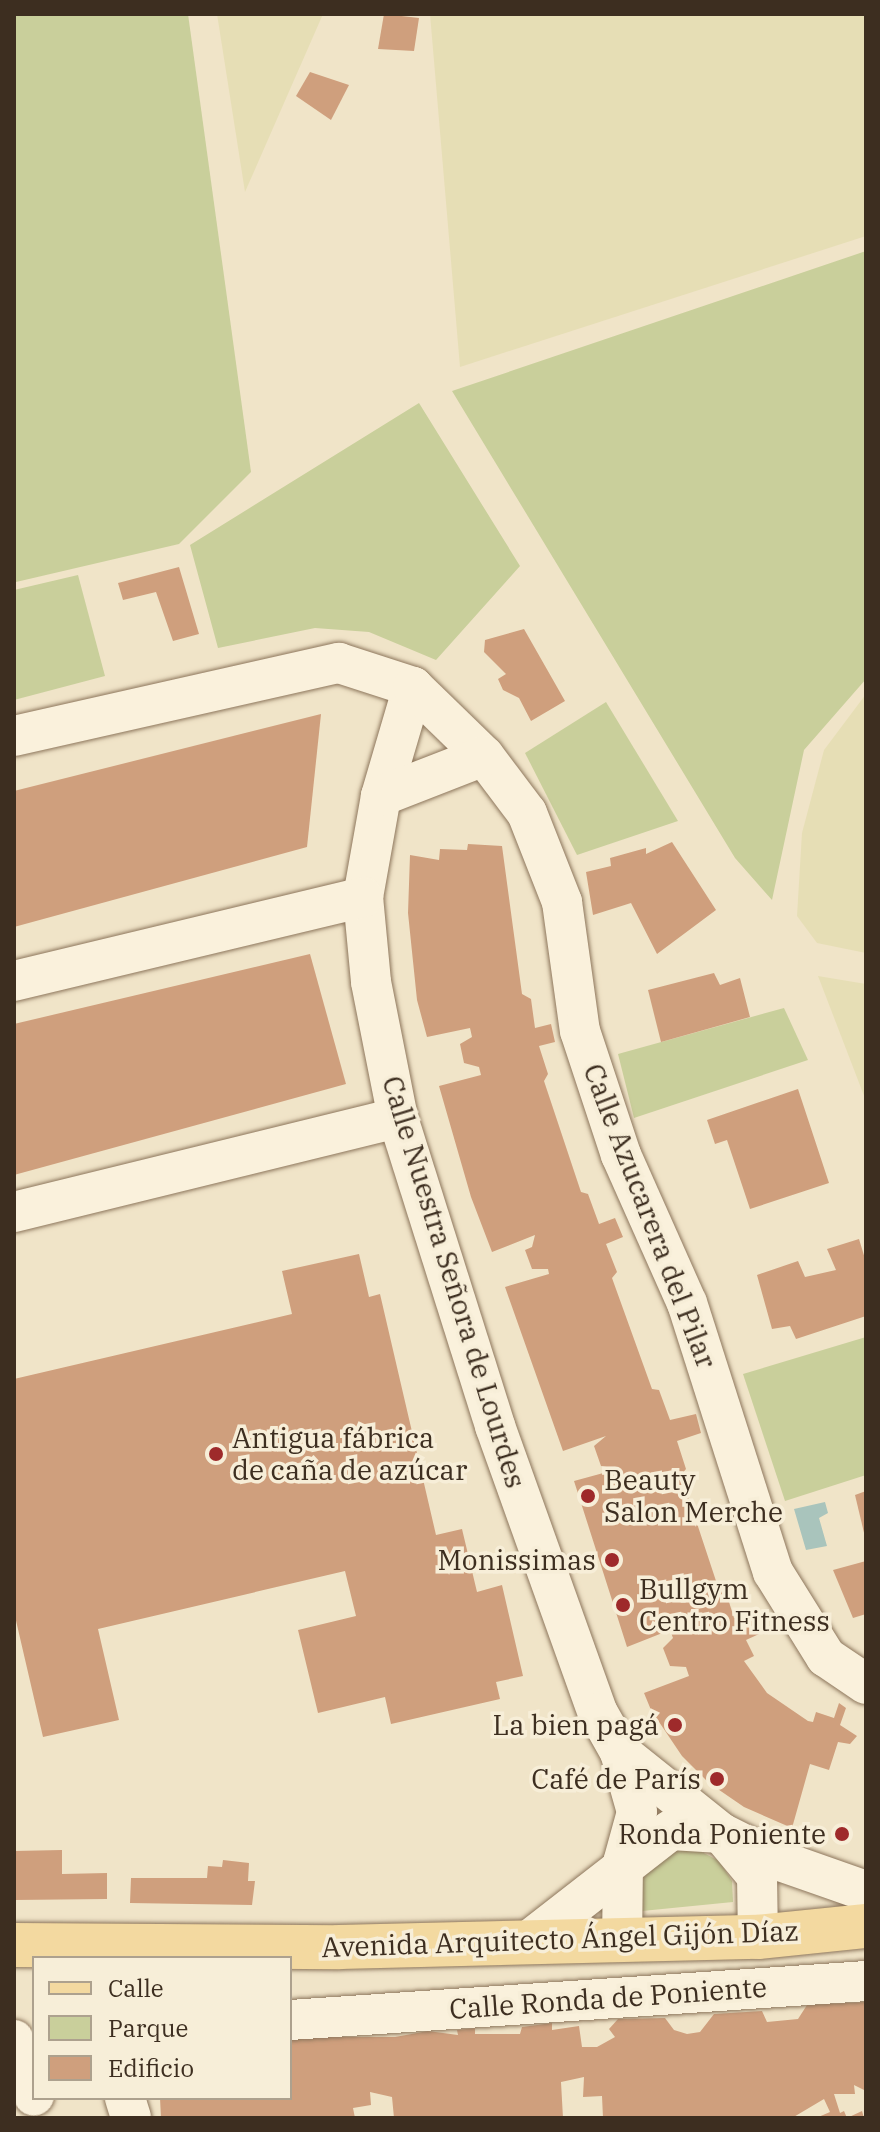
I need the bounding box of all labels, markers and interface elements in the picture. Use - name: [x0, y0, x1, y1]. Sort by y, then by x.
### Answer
- street label: Calle Azucarera del Pilar: [576, 1059, 724, 1373]
- street label: Calle Nuestra Señora de Lourdes: [375, 1072, 533, 1492]
- place label: Antigua fábrica de caña de azúcar: [232, 1421, 467, 1487]
- marker: Antigua fábrica de caña de azúcar: [207, 1445, 225, 1463]
- place label: Beauty Salon Merche: [604, 1463, 783, 1529]
- marker: Beauty Salon Merche: [579, 1487, 597, 1505]
- place label: Monissimas: [437, 1543, 596, 1577]
- marker: Monissimas: [603, 1551, 621, 1569]
- place label: Bullgym Centro Fitness: [639, 1572, 830, 1638]
- marker: Bullgym Centro Fitness: [614, 1596, 632, 1614]
- place label: La bien pagá: [493, 1708, 659, 1742]
- marker: La bien pagá: [666, 1716, 684, 1734]
- place label: Café de París: [531, 1762, 701, 1796]
- marker: Café de París: [708, 1770, 726, 1788]
- place label: Ronda Poniente: [618, 1817, 826, 1851]
- marker: Ronda Poniente: [833, 1825, 851, 1843]
- street label: Avenida Arquitecto Ángel Gijón Díaz: [321, 1914, 799, 1964]
- legend: [32, 1956, 292, 2100]
- street label: Calle Ronda de Poniente: [448, 1970, 768, 2026]
- text: Calle: [108, 1972, 164, 2004]
- text: Parque: [108, 2012, 188, 2044]
- text: Edificio: [108, 2052, 194, 2084]

